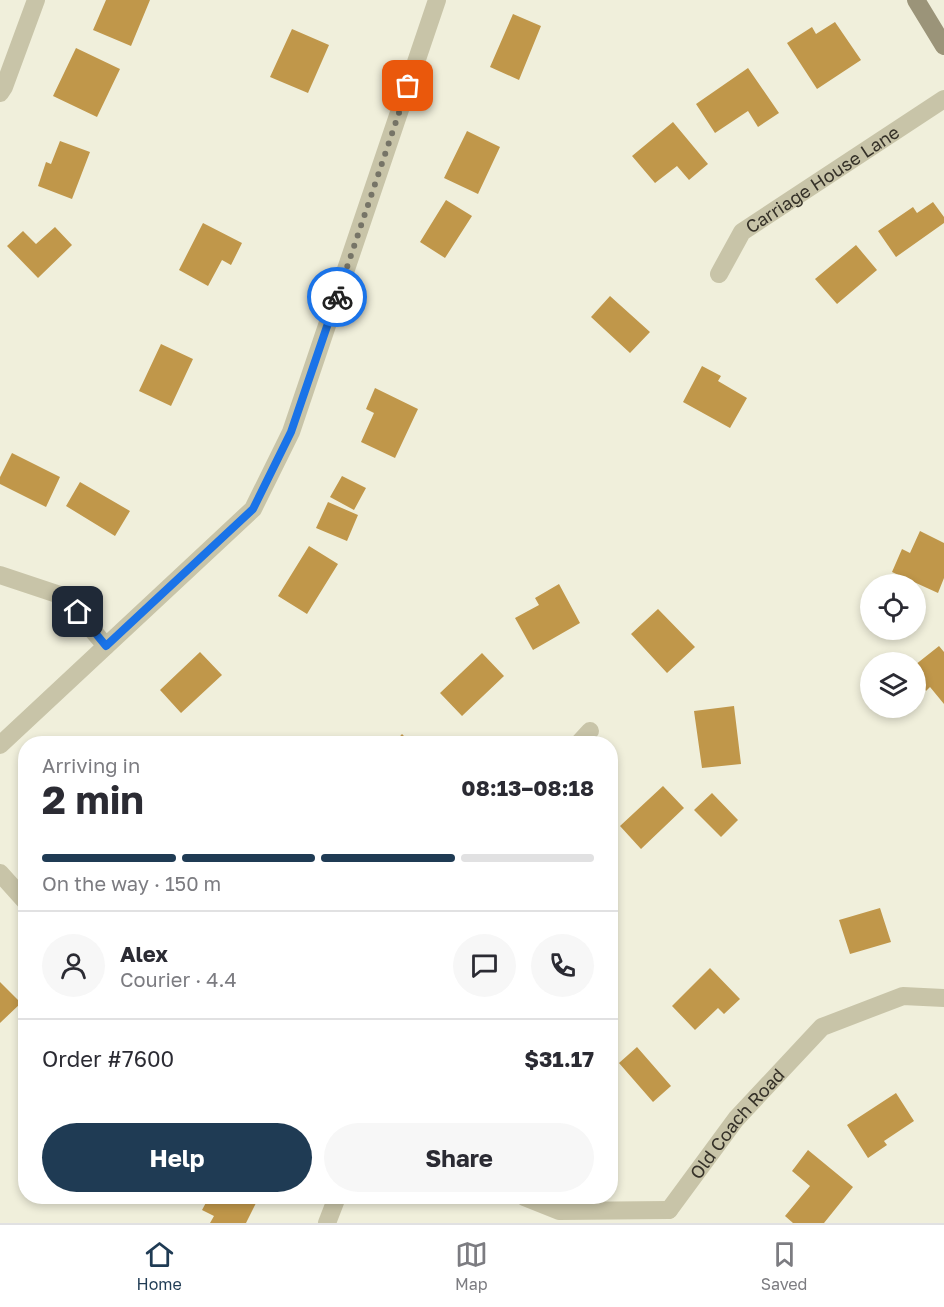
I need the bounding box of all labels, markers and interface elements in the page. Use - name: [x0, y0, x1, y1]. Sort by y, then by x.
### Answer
- pin: [382, 60, 433, 111]
- icon: bag: [391, 69, 424, 102]
- street label: Carriage House Lane: [741, 121, 903, 238]
- courier: [307, 267, 367, 327]
- icon: bike: [321, 281, 354, 314]
- map controls: [860, 574, 926, 718]
- button: locate: [860, 574, 926, 640]
- pin: [52, 586, 103, 637]
- icon: home: [61, 595, 94, 628]
- button: layers: [860, 652, 926, 718]
- text: Arriving in: [42, 753, 140, 777]
- text: 08:13–08:18: [461, 774, 594, 801]
- text: 2 min: [42, 776, 144, 823]
- text: On the way · 150 m: [42, 871, 221, 895]
- button: person: [42, 934, 105, 997]
- button: chat: [453, 934, 516, 997]
- button: phone: [531, 934, 594, 997]
- text: Alex: [120, 940, 168, 967]
- text: Courier · 4.4: [120, 967, 237, 991]
- text: Order #7600: [42, 1045, 174, 1072]
- text: $31.17: [524, 1045, 594, 1072]
- street label: Old Coach Road: [685, 1064, 789, 1183]
- button: Help: [42, 1123, 312, 1192]
- button: Share: [324, 1123, 594, 1192]
- tab: Home: [137, 1238, 182, 1294]
- tab: Map: [455, 1238, 488, 1294]
- tab: Saved: [761, 1238, 807, 1294]

